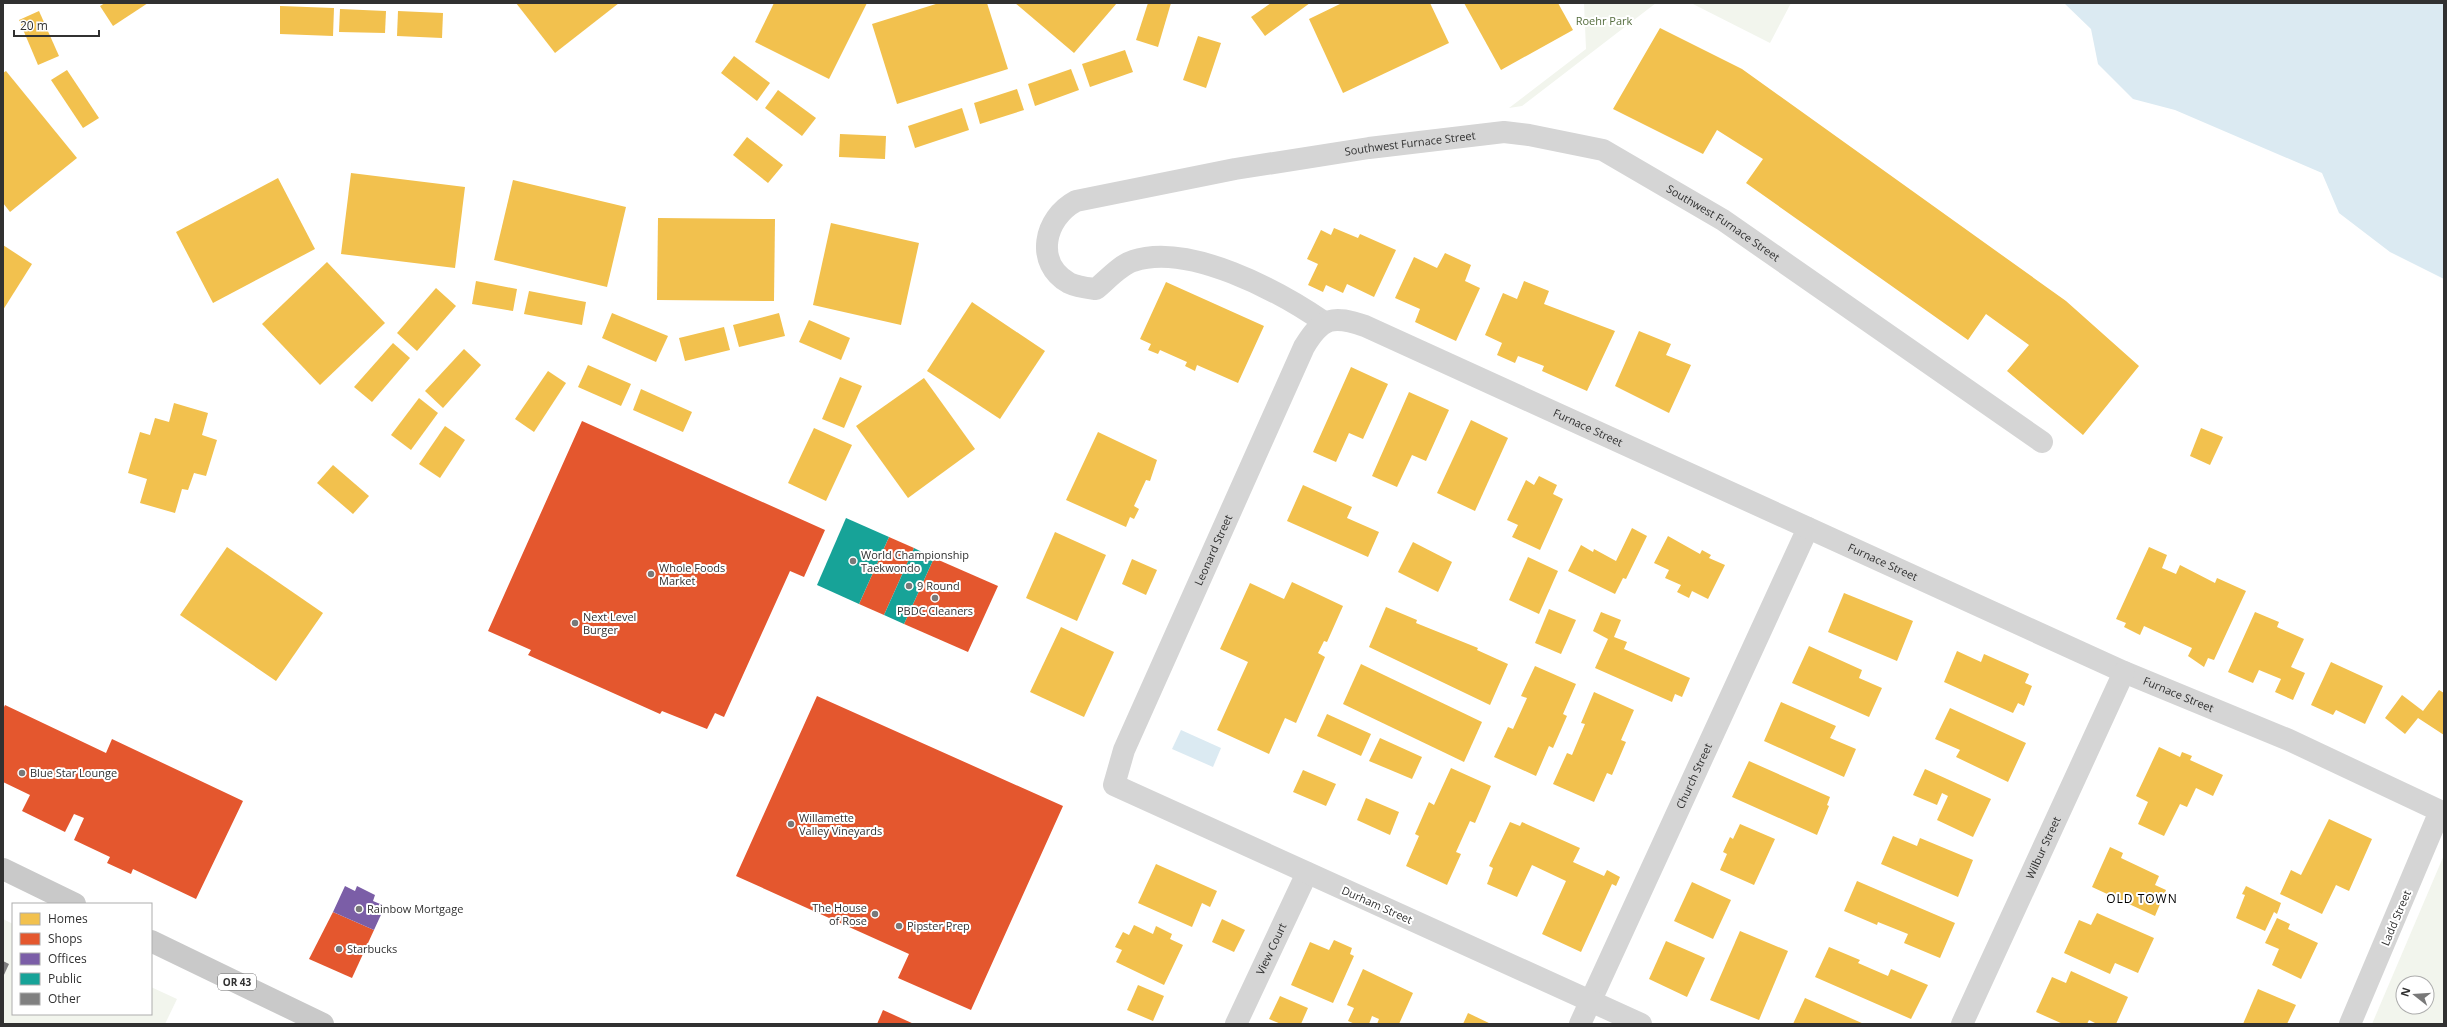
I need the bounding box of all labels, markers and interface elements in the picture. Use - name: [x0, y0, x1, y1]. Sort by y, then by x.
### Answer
- scale bar: [14, 12, 99, 38]
- park label: Roehr Park: [1576, 13, 1633, 28]
- text: 20 m: [20, 17, 48, 34]
- street label: Southwest Furnace Street: [1343, 127, 1476, 159]
- street label: Southwest Furnace Street: [1664, 181, 1783, 264]
- street label: Furnace Street: [1551, 405, 1625, 450]
- street label: Leonard Street: [1190, 512, 1235, 588]
- street label: Furnace Street: [1846, 539, 1920, 584]
- place label: World Championship Taekwondo: [861, 547, 969, 575]
- marker: World Championship Taekwondo: [848, 556, 858, 566]
- place label: Whole Foods Market: [659, 560, 725, 588]
- marker: Whole Foods Market: [646, 569, 656, 579]
- place label: 9 Round: [917, 578, 960, 593]
- marker: 9 Round: [904, 581, 914, 591]
- marker: PBDC Cleaners: [930, 593, 940, 603]
- place label: PBDC Cleaners: [897, 603, 973, 618]
- place label: Next Level Burger: [583, 609, 636, 637]
- marker: Next Level Burger: [570, 618, 580, 628]
- street label: Furnace Street: [2141, 673, 2216, 715]
- street label: Church Street: [1672, 740, 1715, 811]
- place label: Blue Star Lounge: [30, 765, 117, 780]
- marker: Blue Star Lounge: [17, 768, 27, 778]
- place label: Willamette Valley Vineyards: [799, 810, 882, 838]
- street label: Wilbur Street: [2022, 814, 2064, 881]
- marker: Willamette Valley Vineyards: [786, 819, 796, 829]
- street label: Durham Street: [1340, 882, 1415, 927]
- street label: Ladd Street: [2377, 888, 2414, 948]
- district label: OLD TOWN: [2106, 890, 2178, 907]
- place label: The House of Rose: [812, 900, 867, 928]
- place label: Rainbow Mortgage: [367, 901, 463, 916]
- legend: [12, 903, 152, 1015]
- marker: Rainbow Mortgage: [354, 904, 364, 914]
- marker: The House of Rose: [870, 909, 880, 919]
- text: Homes: [48, 910, 88, 927]
- place label: Pipster Prep: [907, 918, 970, 933]
- street label: View Court: [1252, 920, 1290, 977]
- marker: Pipster Prep: [894, 921, 904, 931]
- text: Shops: [48, 930, 83, 947]
- place label: Starbucks: [347, 941, 397, 956]
- marker: Starbucks: [334, 944, 344, 954]
- text: Offices: [48, 950, 87, 967]
- text: Public: [48, 970, 82, 987]
- road number: OR 43: [218, 974, 256, 990]
- north arrow: [2395, 975, 2435, 1015]
- text: N: [2396, 985, 2413, 998]
- text: Other: [48, 990, 81, 1007]

